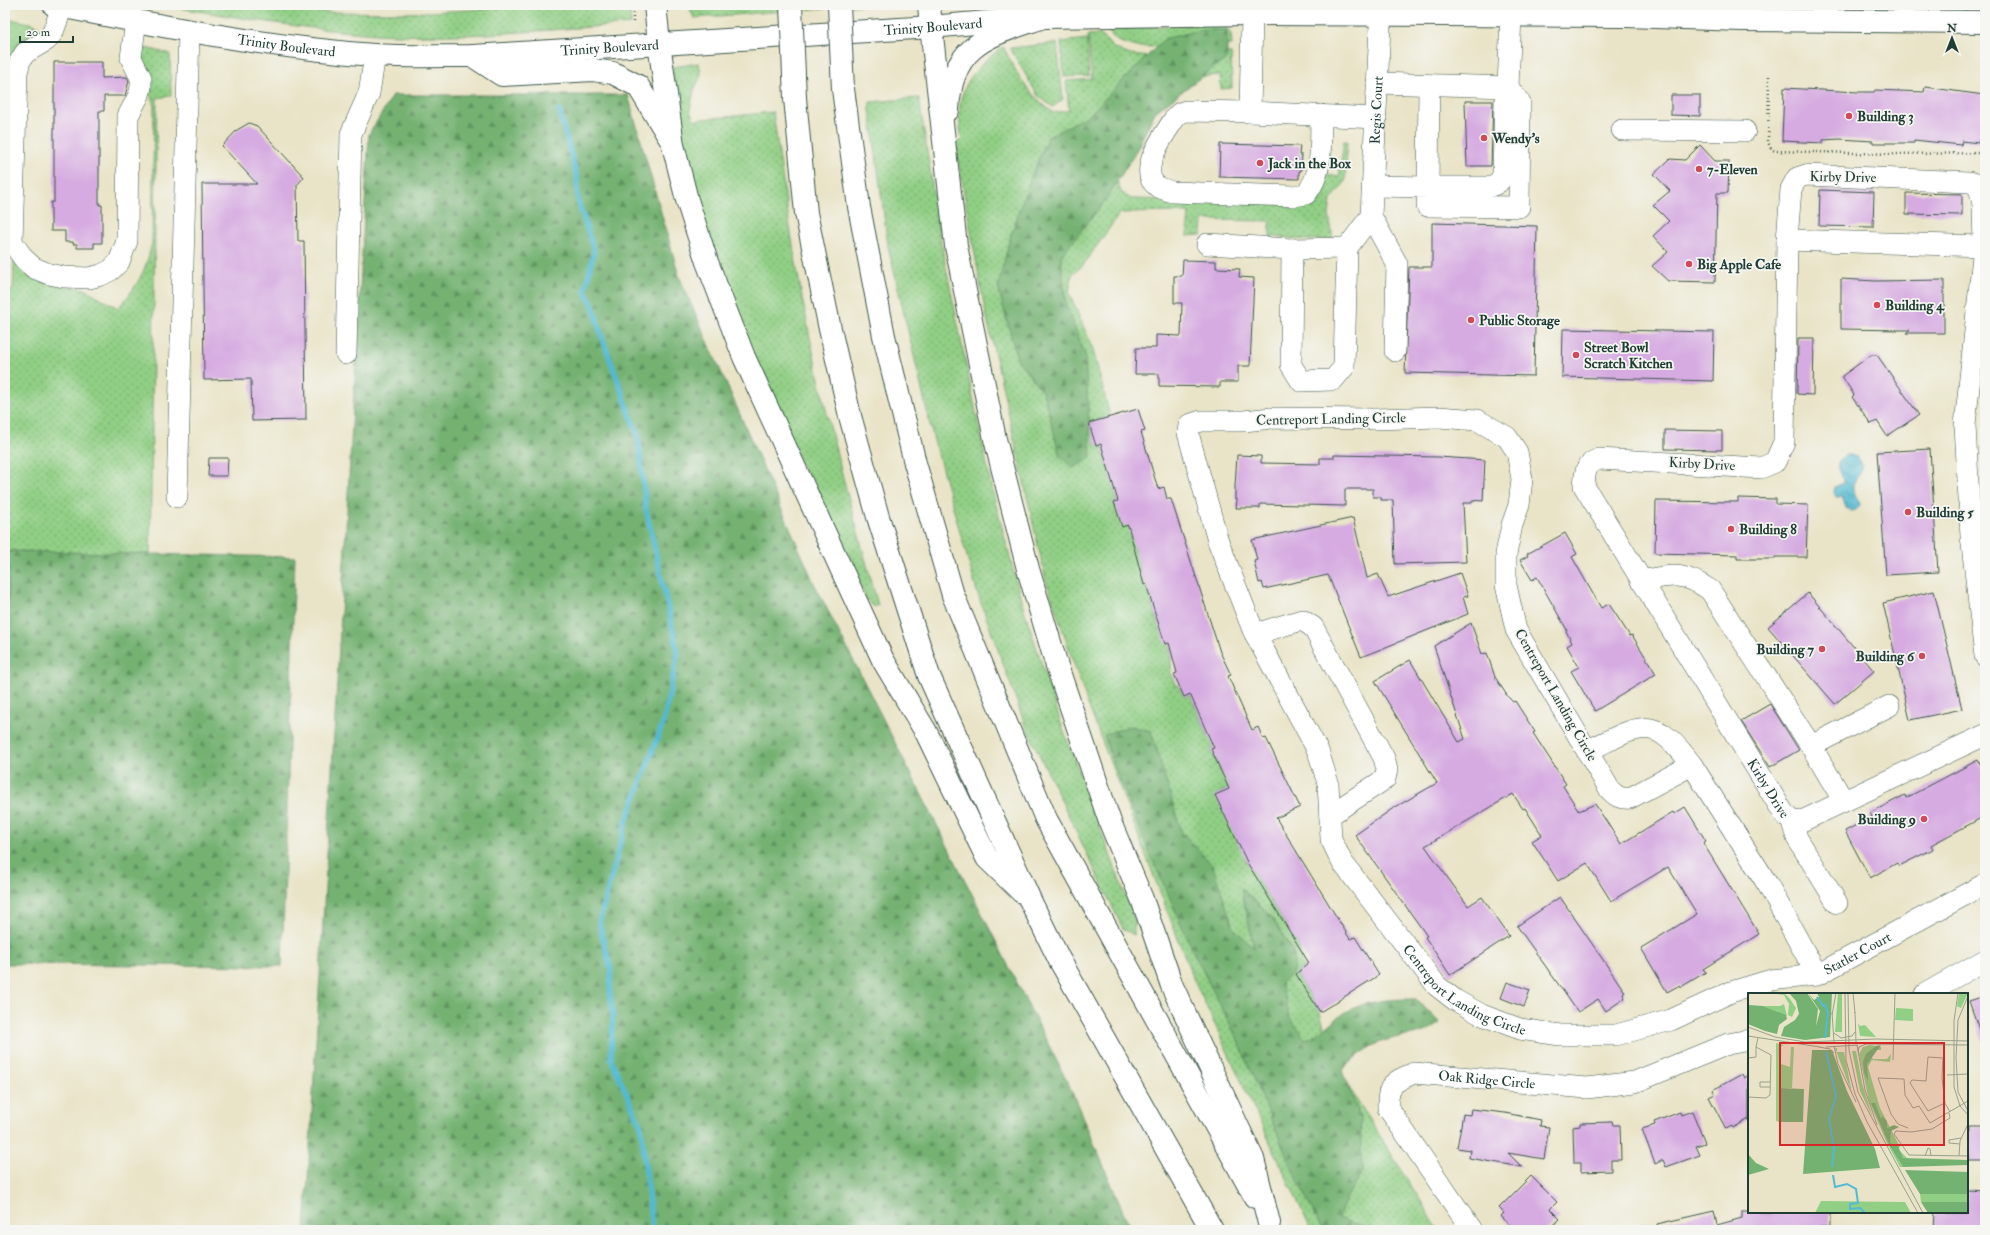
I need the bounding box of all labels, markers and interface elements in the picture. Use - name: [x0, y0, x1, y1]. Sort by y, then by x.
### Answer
- street label: Trinity Boulevard: [883, 14, 983, 38]
- scale bar: [20, 18, 73, 44]
- north arrow: [1932, 18, 1972, 58]
- text: N: [1946, 22, 1958, 35]
- text: 20 m: [26, 25, 51, 40]
- street label: Trinity Boulevard: [236, 30, 336, 60]
- street label: Trinity Boulevard: [560, 36, 660, 59]
- street label: Regis Court: [1366, 75, 1386, 145]
- place label: Building 3: [1857, 108, 1914, 126]
- marker: Building 3: [1844, 111, 1854, 121]
- place label: Wendy's: [1491, 130, 1540, 148]
- marker: Wendy's: [1479, 133, 1489, 143]
- place label: Jack in the Box: [1267, 155, 1352, 173]
- marker: Jack in the Box: [1255, 158, 1265, 168]
- place label: 7-Eleven: [1707, 161, 1759, 178]
- marker: 7-Eleven: [1694, 164, 1704, 174]
- street label: Kirby Drive: [1809, 168, 1877, 187]
- place label: Big Apple Cafe: [1697, 256, 1781, 274]
- marker: Big Apple Cafe: [1684, 259, 1694, 269]
- place label: Building 4: [1885, 297, 1945, 315]
- marker: Building 4: [1872, 300, 1882, 310]
- place label: Public Storage: [1479, 312, 1560, 330]
- marker: Public Storage: [1466, 315, 1476, 325]
- place label: Street Bowl Scratch Kitchen: [1584, 339, 1674, 372]
- marker: Street Bowl Scratch Kitchen: [1571, 350, 1581, 360]
- street label: Centreport Landing Circle: [1256, 409, 1406, 430]
- street label: Kirby Drive: [1668, 454, 1736, 475]
- place label: Building 5: [1916, 504, 1974, 522]
- marker: Building 5: [1903, 507, 1913, 517]
- place label: Building 8: [1739, 521, 1797, 539]
- marker: Building 8: [1726, 524, 1736, 534]
- street label: Centreport Landing Circle: [1510, 626, 1601, 765]
- place label: Building 7: [1756, 641, 1815, 659]
- marker: Building 7: [1817, 644, 1827, 654]
- place label: Building 6: [1856, 648, 1915, 666]
- marker: Building 6: [1917, 651, 1927, 661]
- street label: Kirby Drive: [1744, 755, 1793, 822]
- place label: Building 9: [1857, 811, 1916, 829]
- marker: Building 9: [1919, 814, 1929, 824]
- street label: Statler Court: [1821, 928, 1894, 978]
- street label: Centreport Landing Circle: [1400, 941, 1527, 1038]
- inset map: [1748, 993, 1968, 1213]
- street label: Oak Ridge Circle: [1438, 1067, 1536, 1092]

